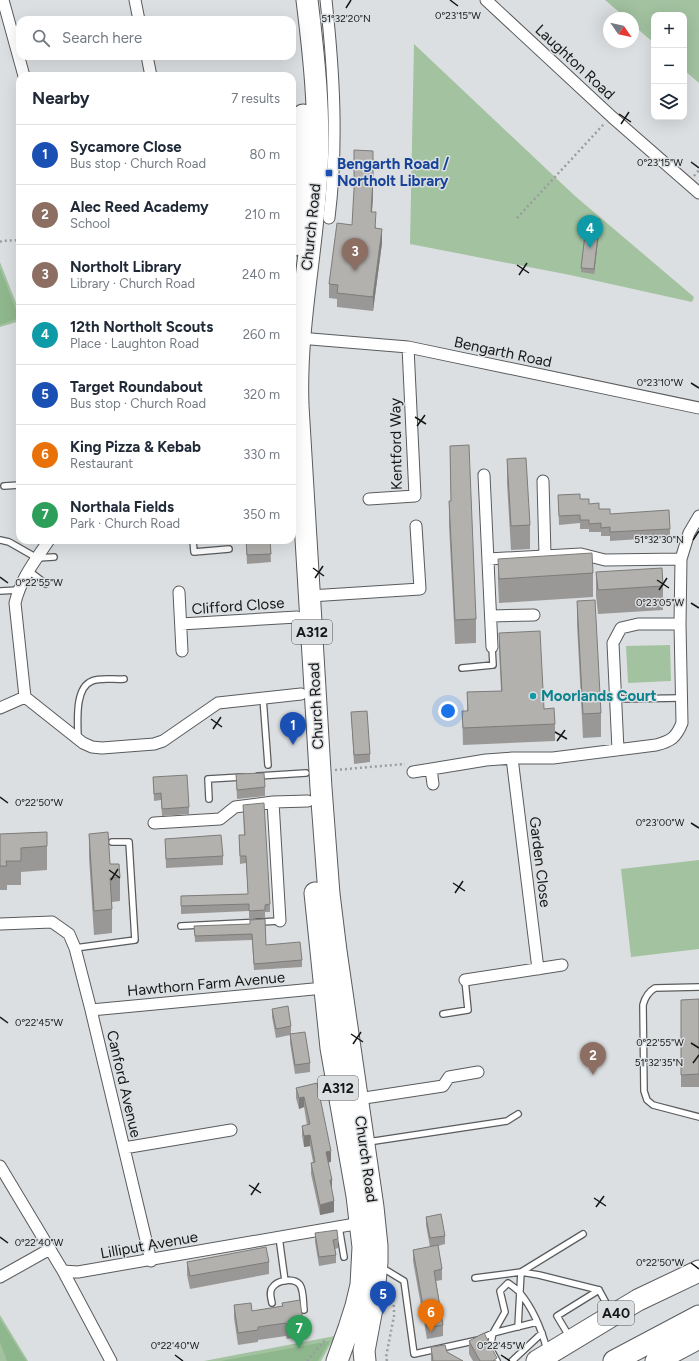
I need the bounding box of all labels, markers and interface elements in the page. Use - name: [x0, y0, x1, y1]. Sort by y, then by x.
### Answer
- text: 0°23'15"W: [435, 9, 481, 22]
- text: 51°32'20"N: [321, 12, 371, 25]
- north arrow: [603, 12, 639, 48]
- map controls: [651, 12, 687, 120]
- button: +: [651, 12, 687, 48]
- search box: [16, 16, 296, 60]
- street label: Laughton Road: [532, 21, 618, 103]
- icon: search: [30, 27, 52, 49]
- text: Search here: [62, 29, 142, 47]
- button: −: [651, 48, 687, 84]
- button: layers: [651, 84, 687, 120]
- text: Nearby: [32, 88, 90, 108]
- text: 7 results: [231, 91, 280, 106]
- text: Sycamore Close: [70, 138, 182, 156]
- text: 1: [42, 147, 48, 162]
- text: 80 m: [249, 147, 280, 162]
- place label: Bengarth Road / Northolt Library: [337, 155, 450, 190]
- text: Bus stop · Church Road: [70, 156, 206, 171]
- text: 0°23'15"W: [637, 156, 683, 169]
- marker: Bengarth Road / Northolt Library: [324, 168, 334, 178]
- street label: Church Road: [297, 183, 325, 271]
- text: Alec Reed Academy: [70, 198, 209, 216]
- text: 2: [41, 207, 49, 222]
- text: 210 m: [245, 207, 280, 222]
- pin: 4: [577, 215, 603, 248]
- text: School: [70, 216, 110, 231]
- pin: 3: [342, 238, 368, 271]
- text: Northolt Library: [70, 258, 182, 276]
- text: 3: [41, 267, 49, 282]
- text: 240 m: [242, 267, 280, 282]
- text: Library · Church Road: [70, 276, 195, 291]
- text: 12th Northolt Scouts: [70, 318, 213, 336]
- text: 4: [41, 327, 49, 342]
- text: 260 m: [243, 327, 280, 342]
- street label: Bengarth Road: [452, 333, 554, 371]
- text: Place · Laughton Road: [70, 336, 199, 351]
- text: 0°23'10"W: [637, 376, 684, 389]
- text: Target Roundabout: [70, 378, 203, 396]
- text: 5: [41, 387, 49, 402]
- text: 320 m: [243, 387, 280, 402]
- text: Bus stop · Church Road: [70, 396, 206, 411]
- street label: Kentford Way: [386, 398, 406, 490]
- text: King Pizza & Kebab: [70, 438, 201, 456]
- text: 6: [41, 447, 49, 462]
- text: 330 m: [243, 447, 280, 462]
- text: Restaurant: [70, 456, 133, 471]
- text: Northala Fields: [70, 498, 174, 516]
- text: 7: [41, 507, 49, 522]
- text: 350 m: [243, 507, 280, 522]
- text: Park · Church Road: [70, 516, 180, 531]
- text: 51°32'30"N: [634, 533, 684, 546]
- text: 0°22'55"W: [15, 576, 63, 589]
- street label: Clifford Close: [191, 594, 285, 618]
- text: 0°23'05"W: [636, 596, 684, 609]
- road number: A312: [292, 620, 332, 644]
- street label: Church Road: [305, 662, 327, 750]
- place label: Moorlands Court: [541, 687, 657, 705]
- marker: Moorlands Court: [528, 691, 538, 701]
- your location: [438, 701, 458, 721]
- pin: 1: [280, 712, 306, 745]
- text: 0°22'50"W: [15, 796, 64, 809]
- street label: Garden Close: [526, 816, 554, 908]
- text: 0°23'00"W: [636, 816, 685, 829]
- street label: Hawthorn Farm Avenue: [126, 968, 286, 1000]
- text: 0°22'45"W: [15, 1016, 63, 1029]
- street label: Canford Avenue: [103, 1029, 145, 1139]
- text: 0°22'55"W: [636, 1036, 684, 1049]
- pin: 2: [580, 1042, 606, 1075]
- text: 51°32'35"N: [635, 1056, 683, 1069]
- road number: A312: [318, 1076, 358, 1100]
- street label: Church Road: [351, 1114, 381, 1204]
- street label: Lilliput Avenue: [99, 1228, 199, 1262]
- text: 0°22'40"W: [15, 1236, 64, 1249]
- text: 0°22'50"W: [636, 1256, 685, 1269]
- pin: 5: [370, 1281, 396, 1314]
- pin: 6: [418, 1299, 444, 1332]
- road number: A40: [598, 1301, 634, 1325]
- pin: 7: [286, 1315, 312, 1348]
- text: 0°22'40"W: [151, 1339, 200, 1352]
- text: 0°22'45"W: [477, 1339, 525, 1352]

